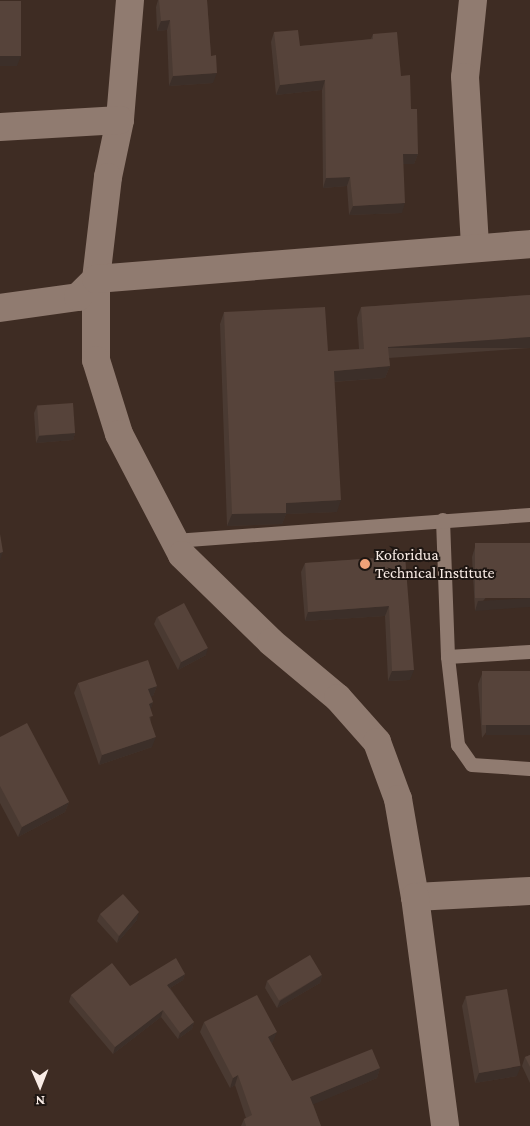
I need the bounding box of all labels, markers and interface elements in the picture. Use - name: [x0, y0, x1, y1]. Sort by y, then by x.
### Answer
- place label: Koforidua Technical Institute: [375, 545, 494, 583]
- marker: Koforidua Technical Institute: [359, 558, 371, 570]
- north arrow: [15, 1061, 65, 1111]
- text: N: [35, 1093, 45, 1109]

